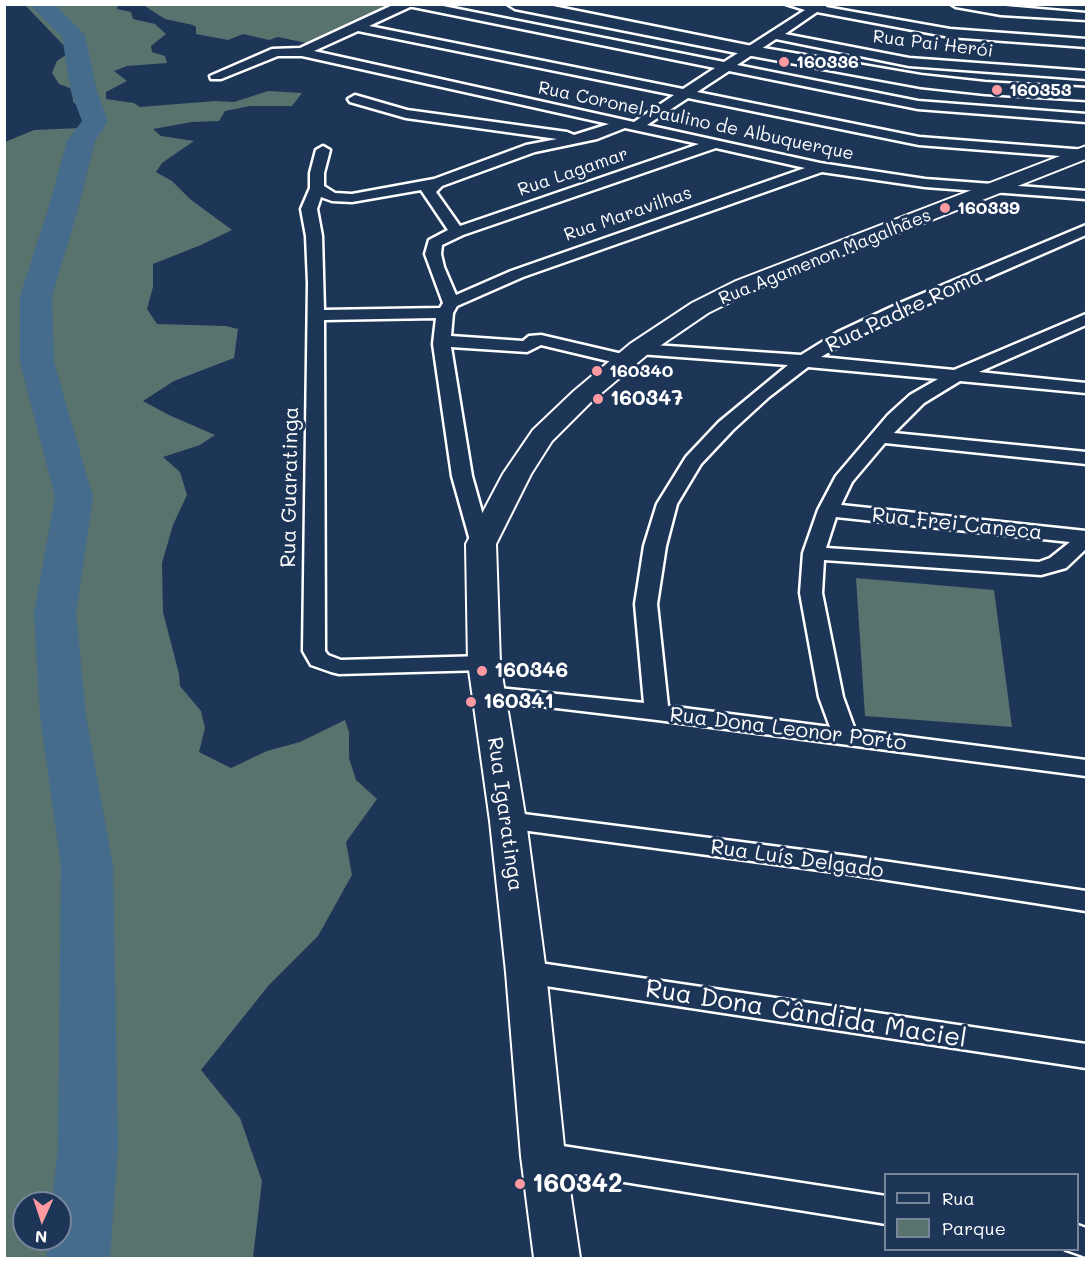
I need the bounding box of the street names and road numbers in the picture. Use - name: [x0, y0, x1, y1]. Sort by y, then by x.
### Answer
- street label: Rua Pai Herói: [872, 26, 994, 62]
- street label: Rua Coronel Paulino de Albuquerque: [536, 77, 856, 165]
- street label: Rua Lagamar: [515, 143, 631, 201]
- street label: Rua Maravilhas: [561, 182, 695, 246]
- street label: Rua Agamenon Magalhães: [716, 204, 934, 310]
- street label: Rua Padre Roma: [822, 264, 986, 358]
- street label: Rua Guaratinga: [276, 406, 304, 568]
- street label: Rua Frei Caneca: [870, 503, 1044, 545]
- street label: Rua Dona Leonor Porto: [668, 702, 908, 756]
- street label: Rua Igaratinga: [482, 735, 528, 893]
- street label: Rua Luís Delgado: [709, 834, 885, 884]
- street label: Rua Dona Cândida Maciel: [643, 973, 969, 1055]

